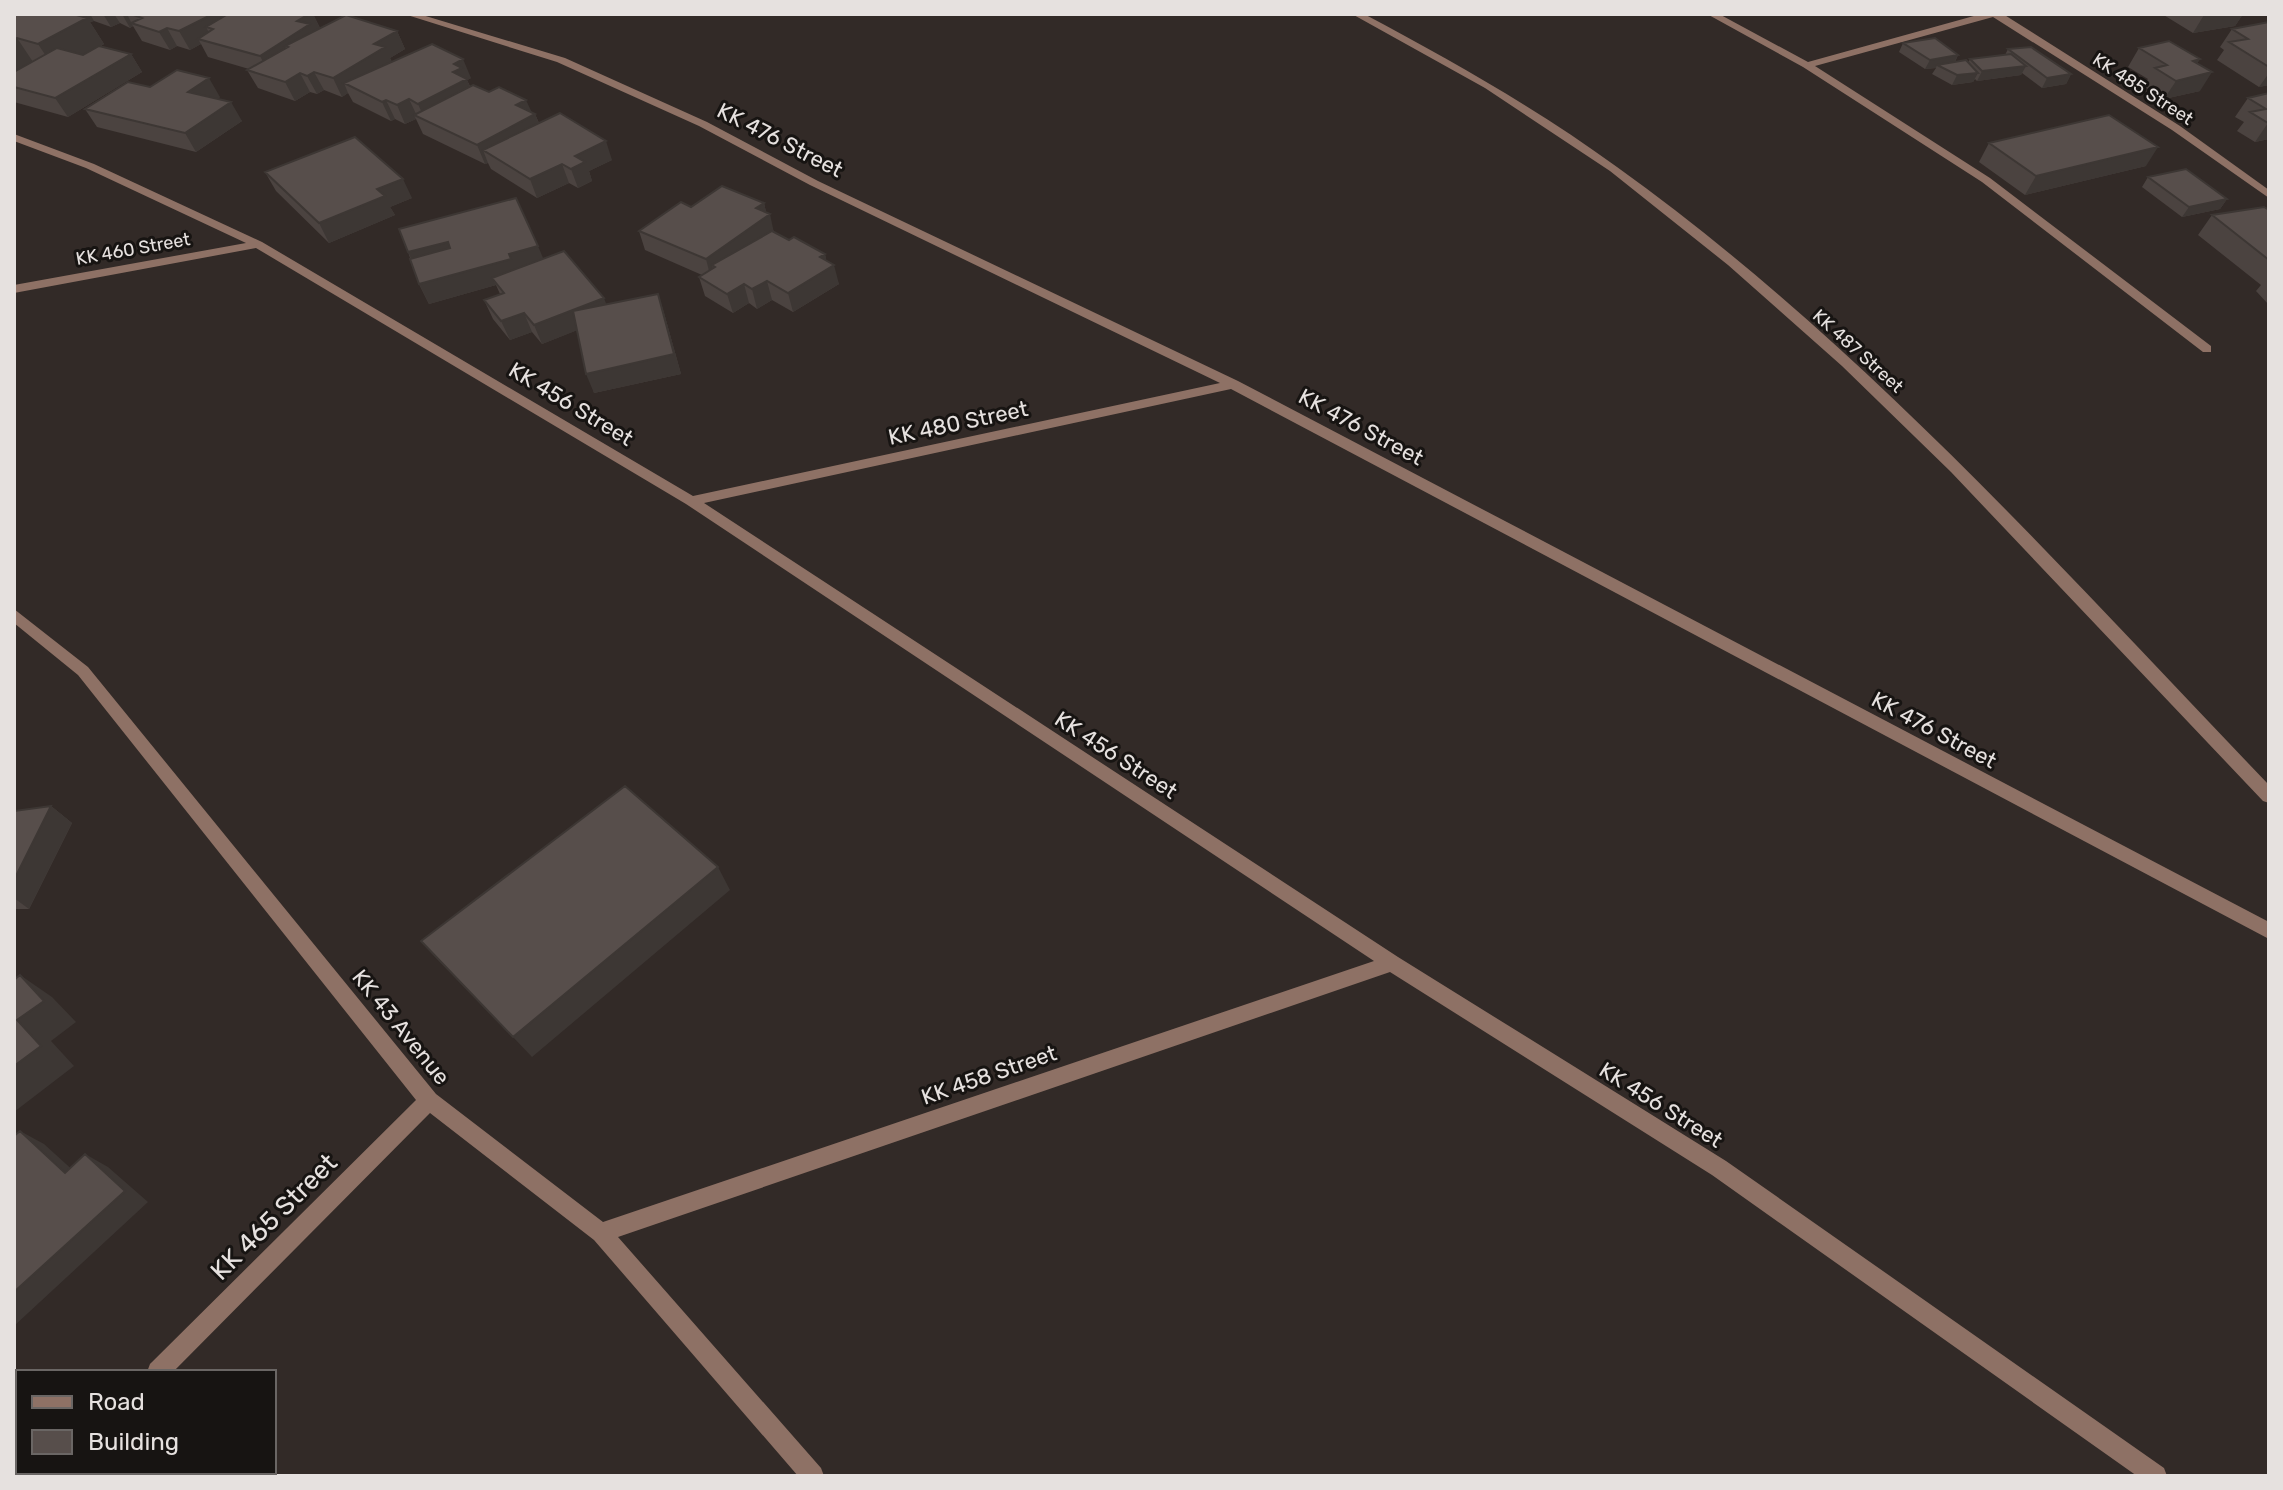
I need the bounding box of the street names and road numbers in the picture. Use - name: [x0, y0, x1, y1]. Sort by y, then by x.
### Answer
- street label: KK 485 Street: [2089, 48, 2197, 130]
- street label: KK 476 Street: [712, 97, 848, 183]
- street label: KK 460 Street: [74, 228, 192, 270]
- street label: KK 487 Street: [1808, 305, 1908, 397]
- street label: KK 456 Street: [504, 356, 639, 452]
- street label: KK 476 Street: [1294, 383, 1428, 471]
- street label: KK 480 Street: [886, 395, 1031, 451]
- street label: KK 476 Street: [1867, 686, 2001, 774]
- street label: KK 456 Street: [1050, 705, 1183, 805]
- street label: KK 43 Avenue: [346, 964, 456, 1090]
- street label: KK 458 Street: [918, 1039, 1061, 1111]
- street label: KK 456 Street: [1594, 1056, 1728, 1154]
- street label: KK 465 Street: [204, 1147, 344, 1287]

